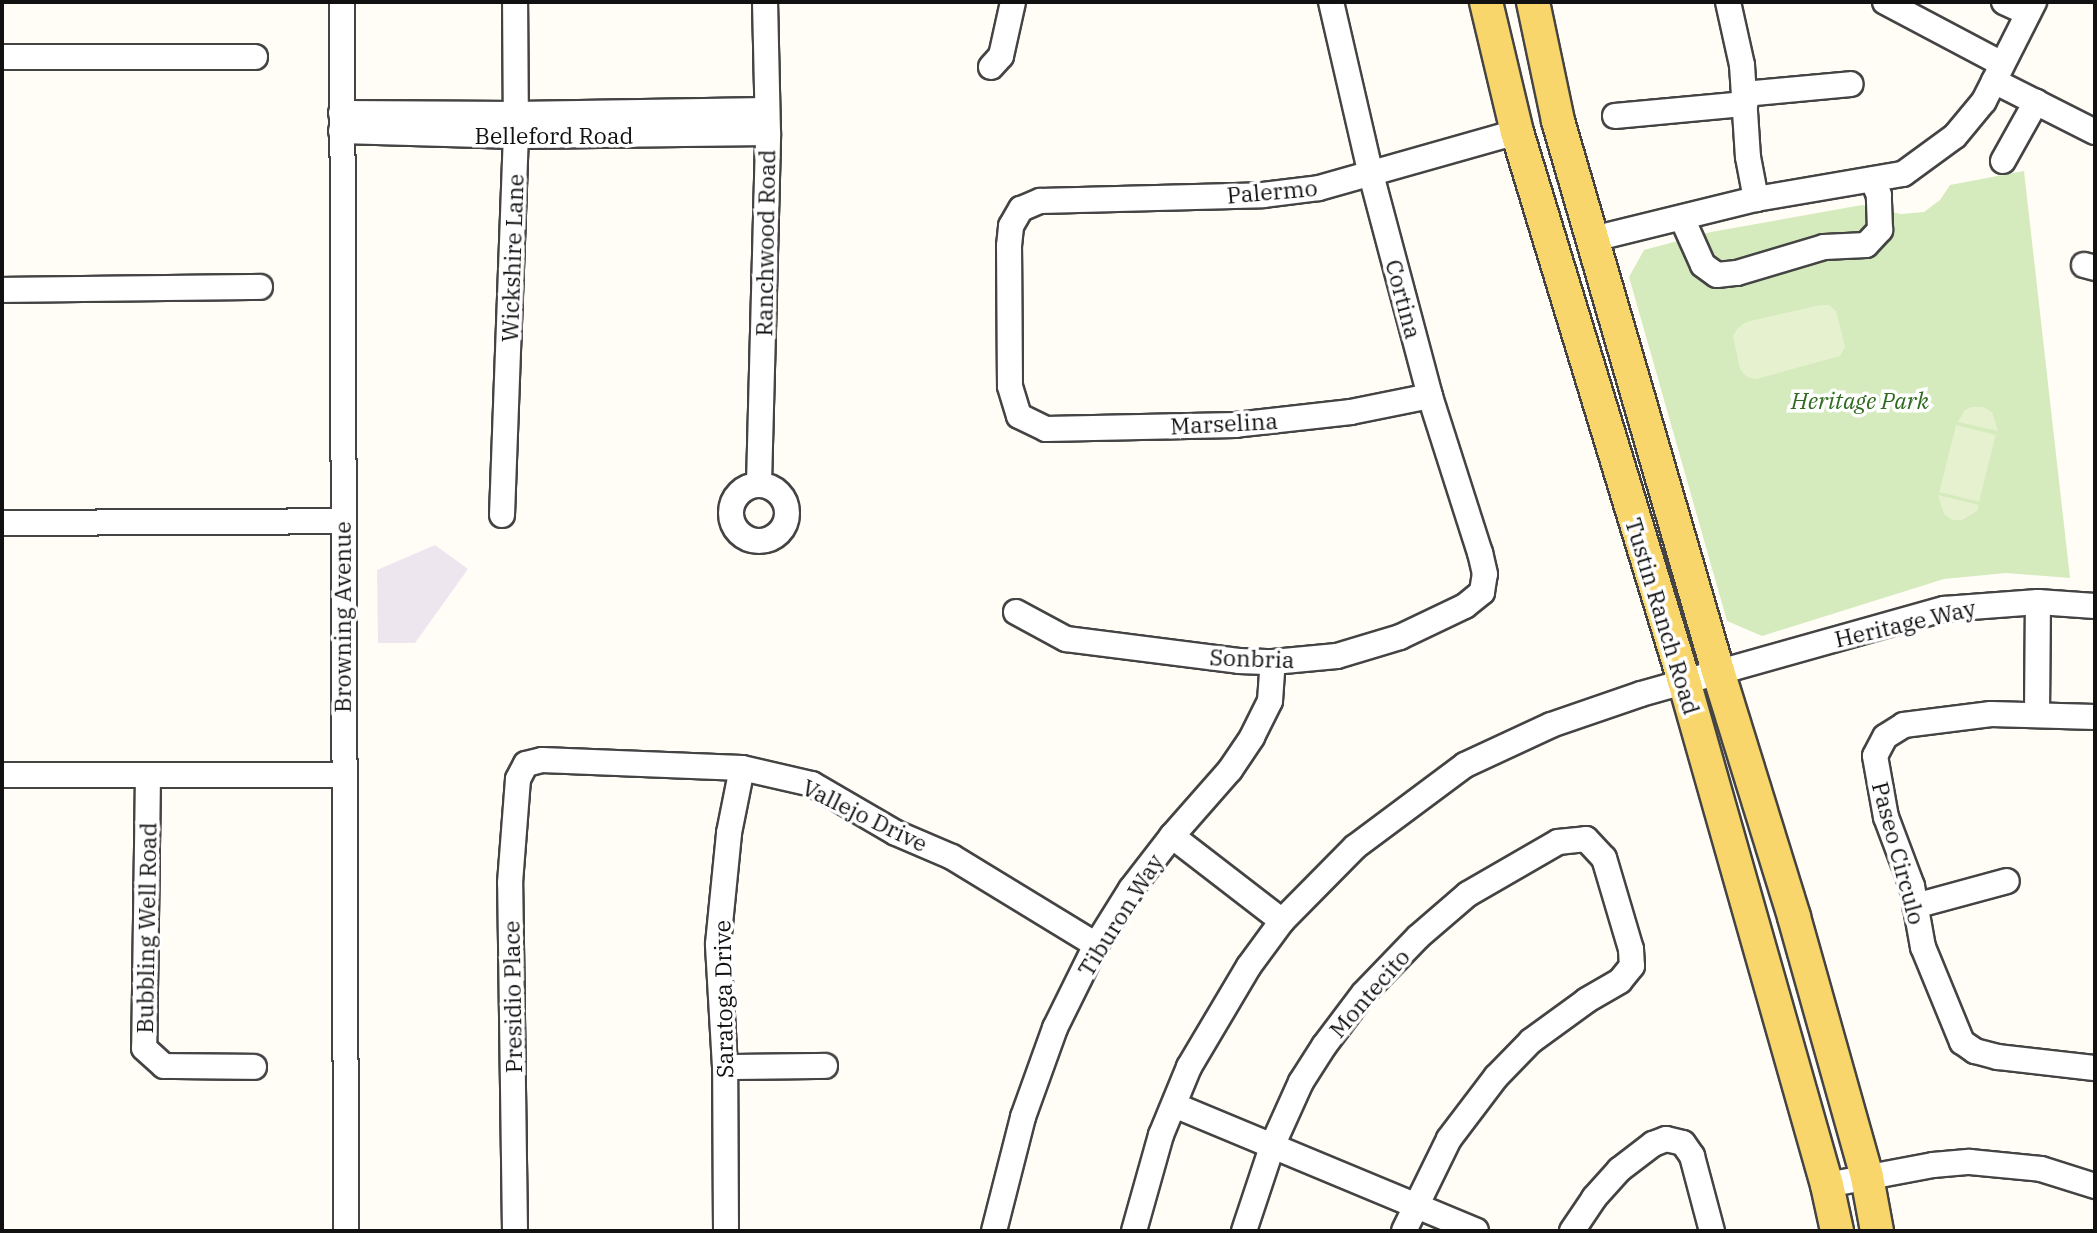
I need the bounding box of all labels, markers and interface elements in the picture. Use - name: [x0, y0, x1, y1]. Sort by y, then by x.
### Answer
- street label: Belleford Road: [475, 121, 633, 149]
- street label: Ranchwood Road: [750, 149, 780, 337]
- street label: Wickshire Lane: [495, 173, 529, 343]
- street label: Palermo: [1226, 173, 1318, 209]
- street label: Cortina: [1380, 256, 1428, 342]
- park label: Heritage Park: [1791, 386, 1929, 414]
- street label: Marselina: [1169, 406, 1279, 440]
- street label: Tustin Ranch Road: [1620, 514, 1706, 718]
- street label: Browning Avenue: [328, 521, 356, 713]
- street label: Heritage Way: [1832, 593, 1978, 653]
- street label: Sonbria: [1209, 643, 1295, 673]
- street label: Vallejo Drive: [798, 773, 932, 857]
- street label: Paseo Circulo: [1867, 779, 1931, 927]
- street label: Bubbling Well Road: [130, 822, 162, 1034]
- street label: Tiburon Way: [1071, 849, 1169, 981]
- street label: Saratoga Drive: [708, 920, 738, 1078]
- street label: Presidio Place: [497, 921, 527, 1073]
- street label: Montecito: [1323, 943, 1415, 1043]

